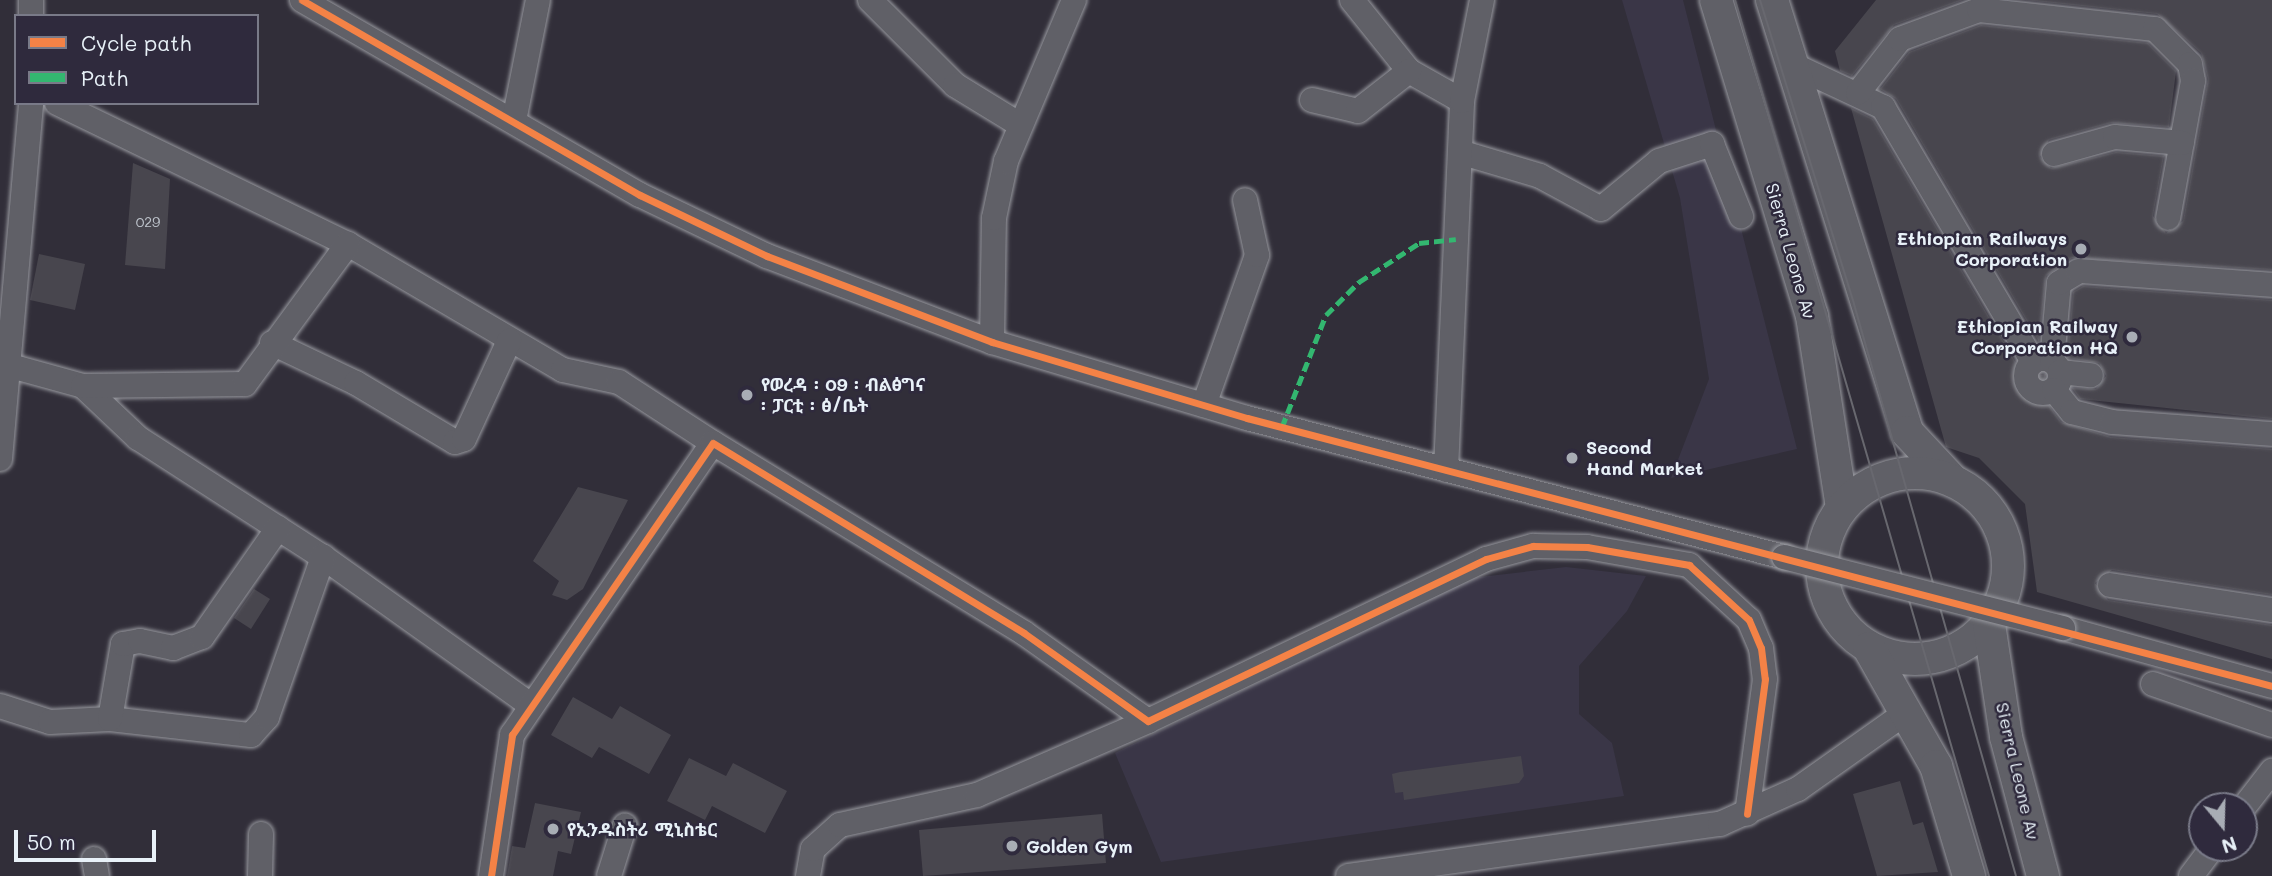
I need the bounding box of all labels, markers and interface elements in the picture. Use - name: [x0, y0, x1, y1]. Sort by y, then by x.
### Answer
- legend: [14, 14, 259, 105]
- text: Cycle path: [81, 29, 191, 56]
- text: Path: [81, 64, 128, 91]
- street label: Sierra Leone Av: [1761, 181, 1821, 321]
- house number: 029: [136, 214, 160, 230]
- place label: Ethiopian Railways Corporation: [1897, 228, 2067, 270]
- marker: Ethiopian Railways Corporation: [2073, 241, 2089, 257]
- place label: Ethiopian Railway Corporation HQ: [1957, 316, 2118, 358]
- marker: Ethiopian Railway Corporation HQ: [2124, 329, 2140, 345]
- place label: የወረዳ ፡ 09 ፡ ብልፅግና ፡ ፓርቲ ፡ ፅ/ቤት: [761, 374, 925, 416]
- marker: የወረዳ ፡ 09 ፡ ብልፅግና ፡ ፓርቲ ፡ ፅ/ቤት: [739, 387, 755, 403]
- place label: Second Hand Market: [1586, 437, 1703, 480]
- marker: Second Hand Market: [1564, 450, 1580, 466]
- street label: Sierra Leone Av: [1992, 700, 2044, 842]
- north arrow: [2188, 792, 2258, 862]
- scale bar: [18, 816, 159, 860]
- place label: የኢንዱስትሪ ሚኒስቴር: [567, 818, 717, 840]
- marker: የኢንዱስትሪ ሚኒስቴር: [545, 821, 561, 837]
- text: 50 m: [27, 828, 76, 855]
- text: N: [2218, 831, 2240, 860]
- place label: Golden Gym: [1026, 835, 1132, 857]
- marker: Golden Gym: [1004, 838, 1020, 854]

